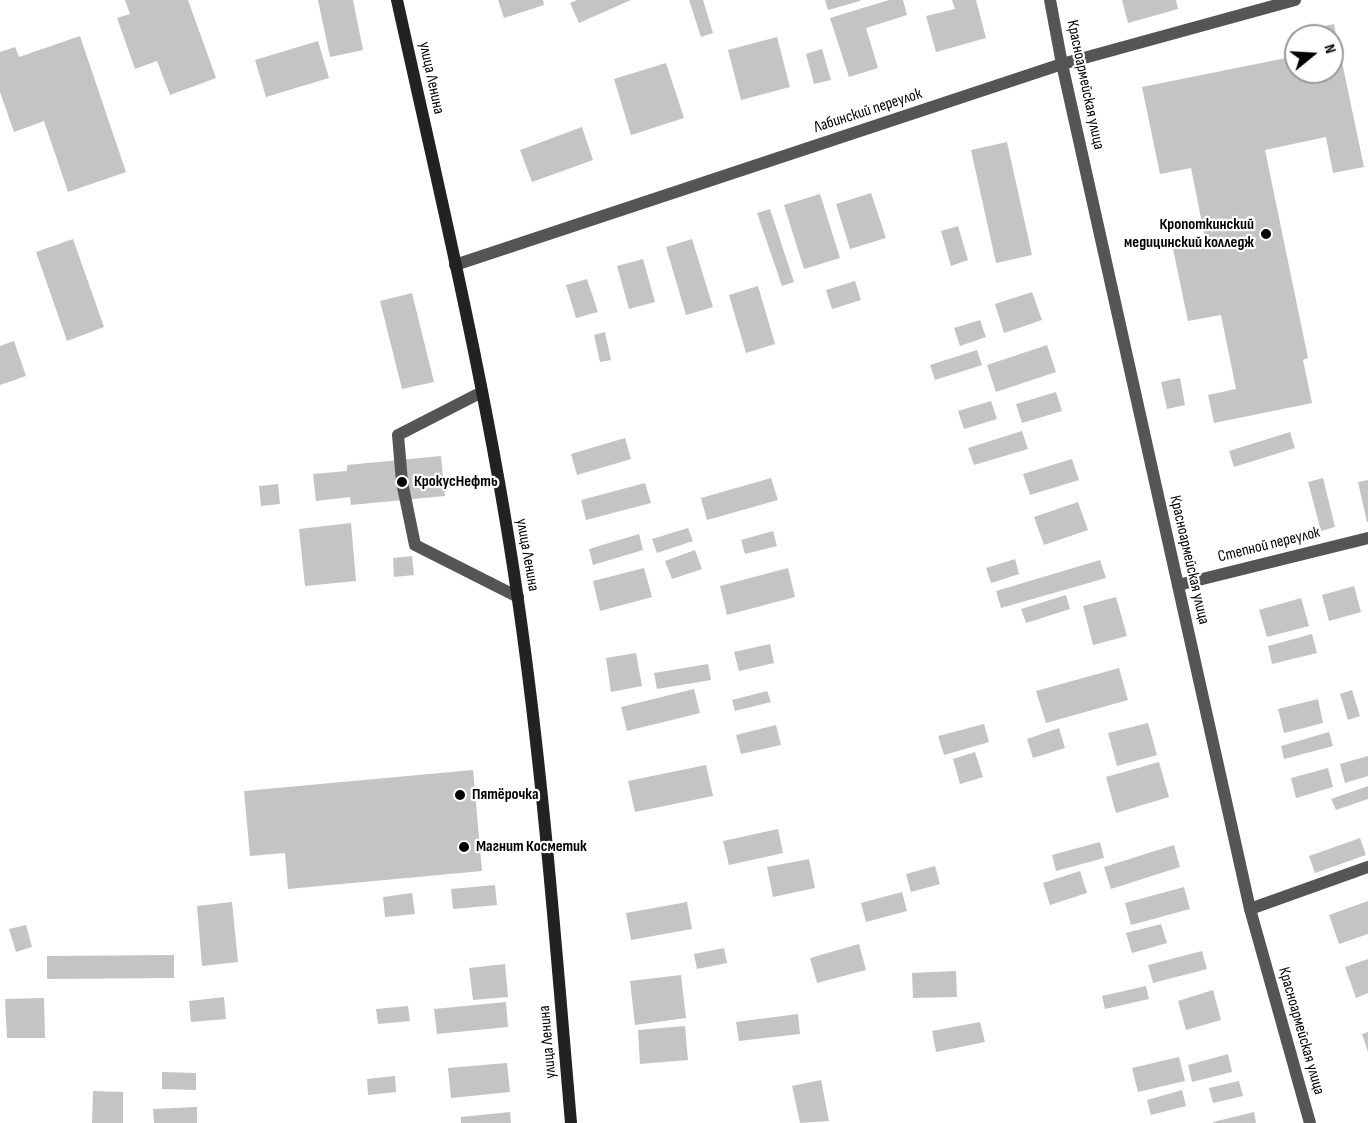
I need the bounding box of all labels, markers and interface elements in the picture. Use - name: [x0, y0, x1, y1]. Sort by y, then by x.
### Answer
- street label: Красноармейская улица: [1062, 19, 1108, 151]
- north arrow: [1284, 24, 1344, 84]
- street label: улица Ленина: [414, 40, 448, 116]
- text: N: [1319, 42, 1340, 56]
- street label: Лабинский переулок: [812, 85, 924, 137]
- place label: Кропоткинский медицинский колледж: [1124, 215, 1254, 253]
- marker: Кропоткинский медицинский колледж: [1259, 227, 1273, 241]
- place label: КрокусНефть: [414, 472, 498, 492]
- marker: КрокусНефть: [395, 475, 409, 489]
- street label: Красноармейская улица: [1165, 494, 1213, 626]
- street label: улица Ленина: [511, 517, 543, 593]
- street label: Степной переулок: [1216, 523, 1322, 567]
- place label: Пятёрочка: [472, 785, 539, 805]
- marker: Пятёрочка: [453, 788, 467, 802]
- place label: Магнит Косметик: [476, 837, 587, 857]
- marker: Магнит Косметик: [457, 840, 471, 854]
- street label: Красноармейская улица: [1274, 965, 1328, 1097]
- street label: улица Ленина: [535, 1005, 561, 1079]

